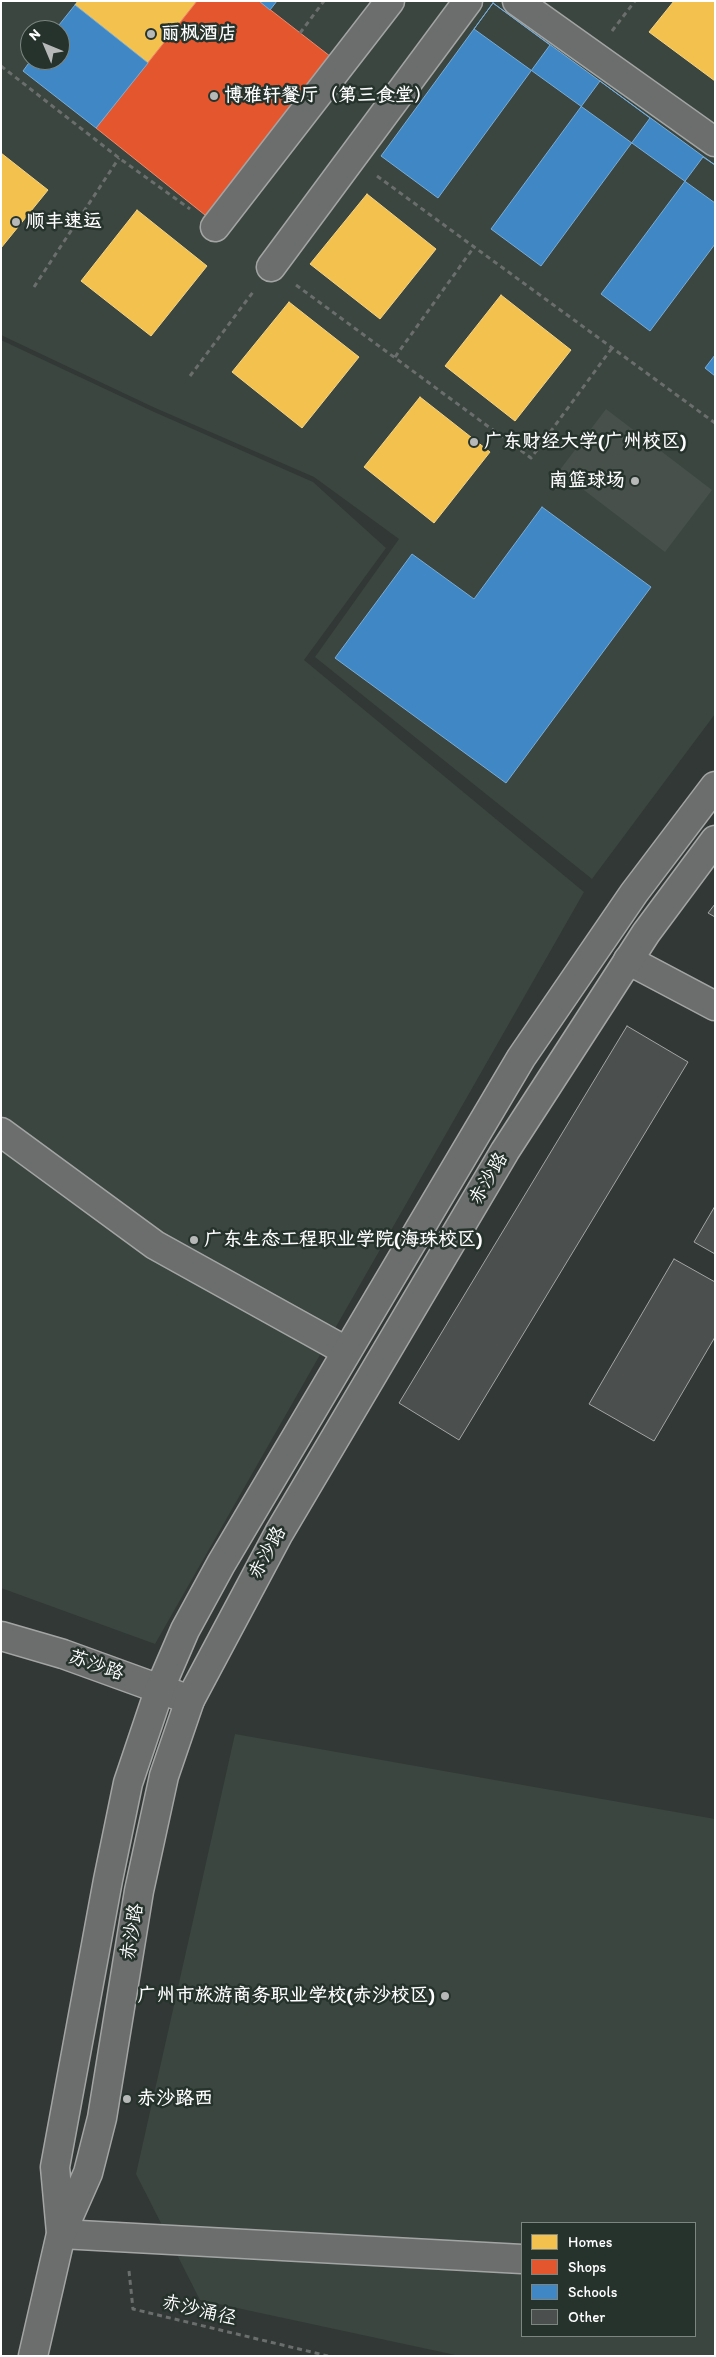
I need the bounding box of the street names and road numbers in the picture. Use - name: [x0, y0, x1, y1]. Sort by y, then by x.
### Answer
- street label: 赤沙路: [465, 1149, 513, 1209]
- street label: 赤沙路: [244, 1523, 292, 1583]
- street label: 苏沙路: [65, 1646, 127, 1686]
- street label: 赤沙路: [117, 1902, 149, 1962]
- street label: 赤沙涌径: [159, 2291, 239, 2331]

